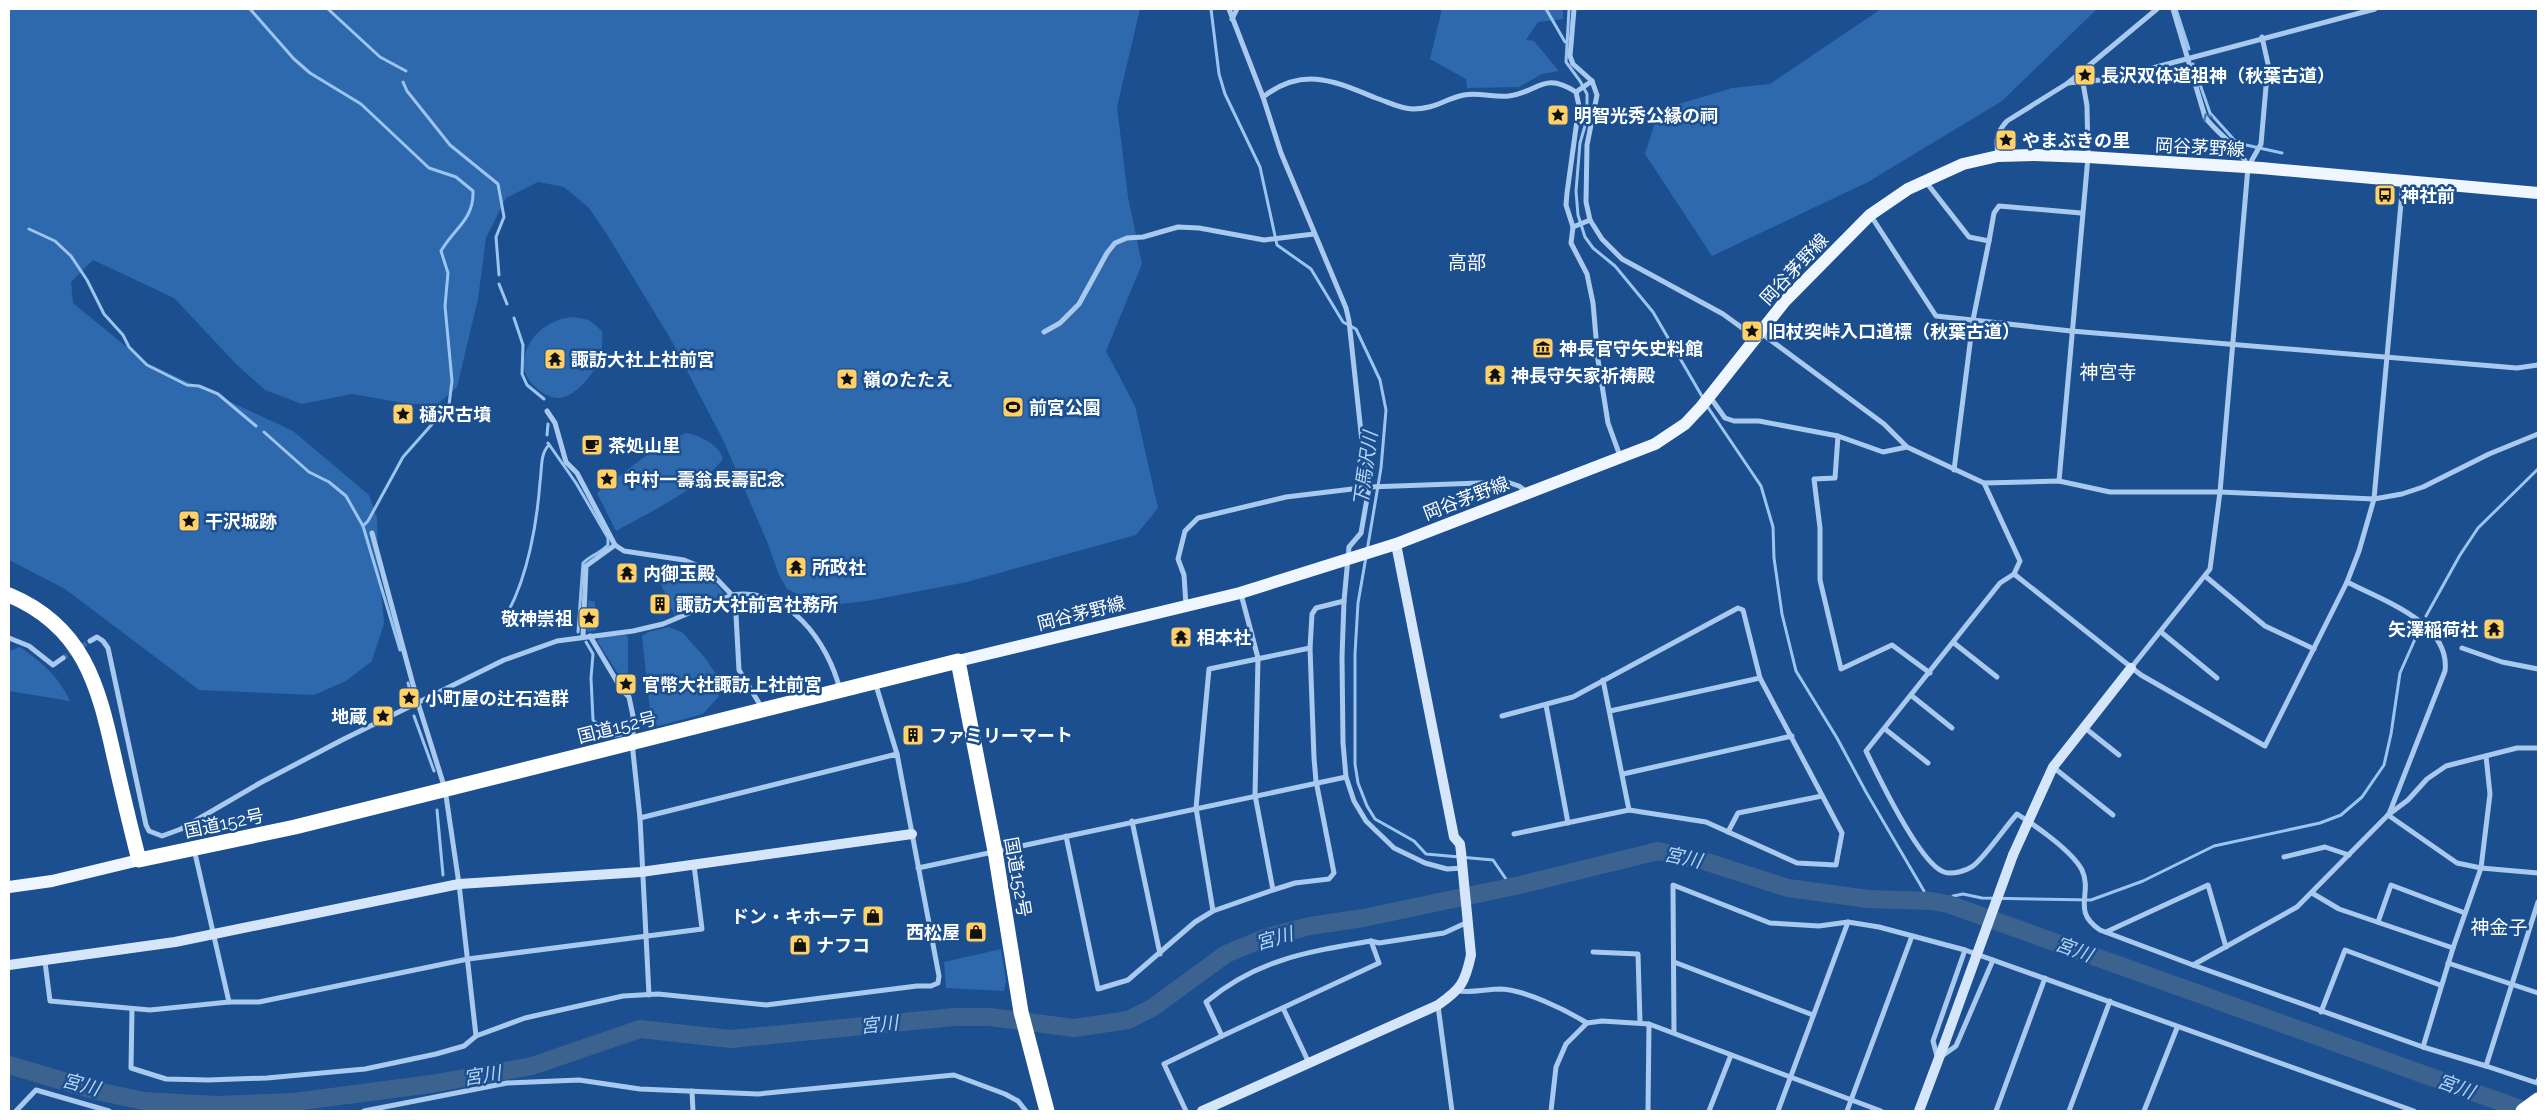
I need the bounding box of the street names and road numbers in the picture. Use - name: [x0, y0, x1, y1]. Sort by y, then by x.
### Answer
- street label: 岡谷茅野線: [2155, 134, 2245, 160]
- street label: 岡谷茅野線: [1756, 229, 1832, 309]
- street label: 岡谷茅野線: [1420, 472, 1512, 524]
- street label: 岡谷茅野線: [1035, 592, 1127, 634]
- street label: 国道152号: [575, 707, 659, 747]
- street label: 国道152号: [182, 804, 266, 842]
- street label: 国道152号: [1001, 835, 1035, 919]

